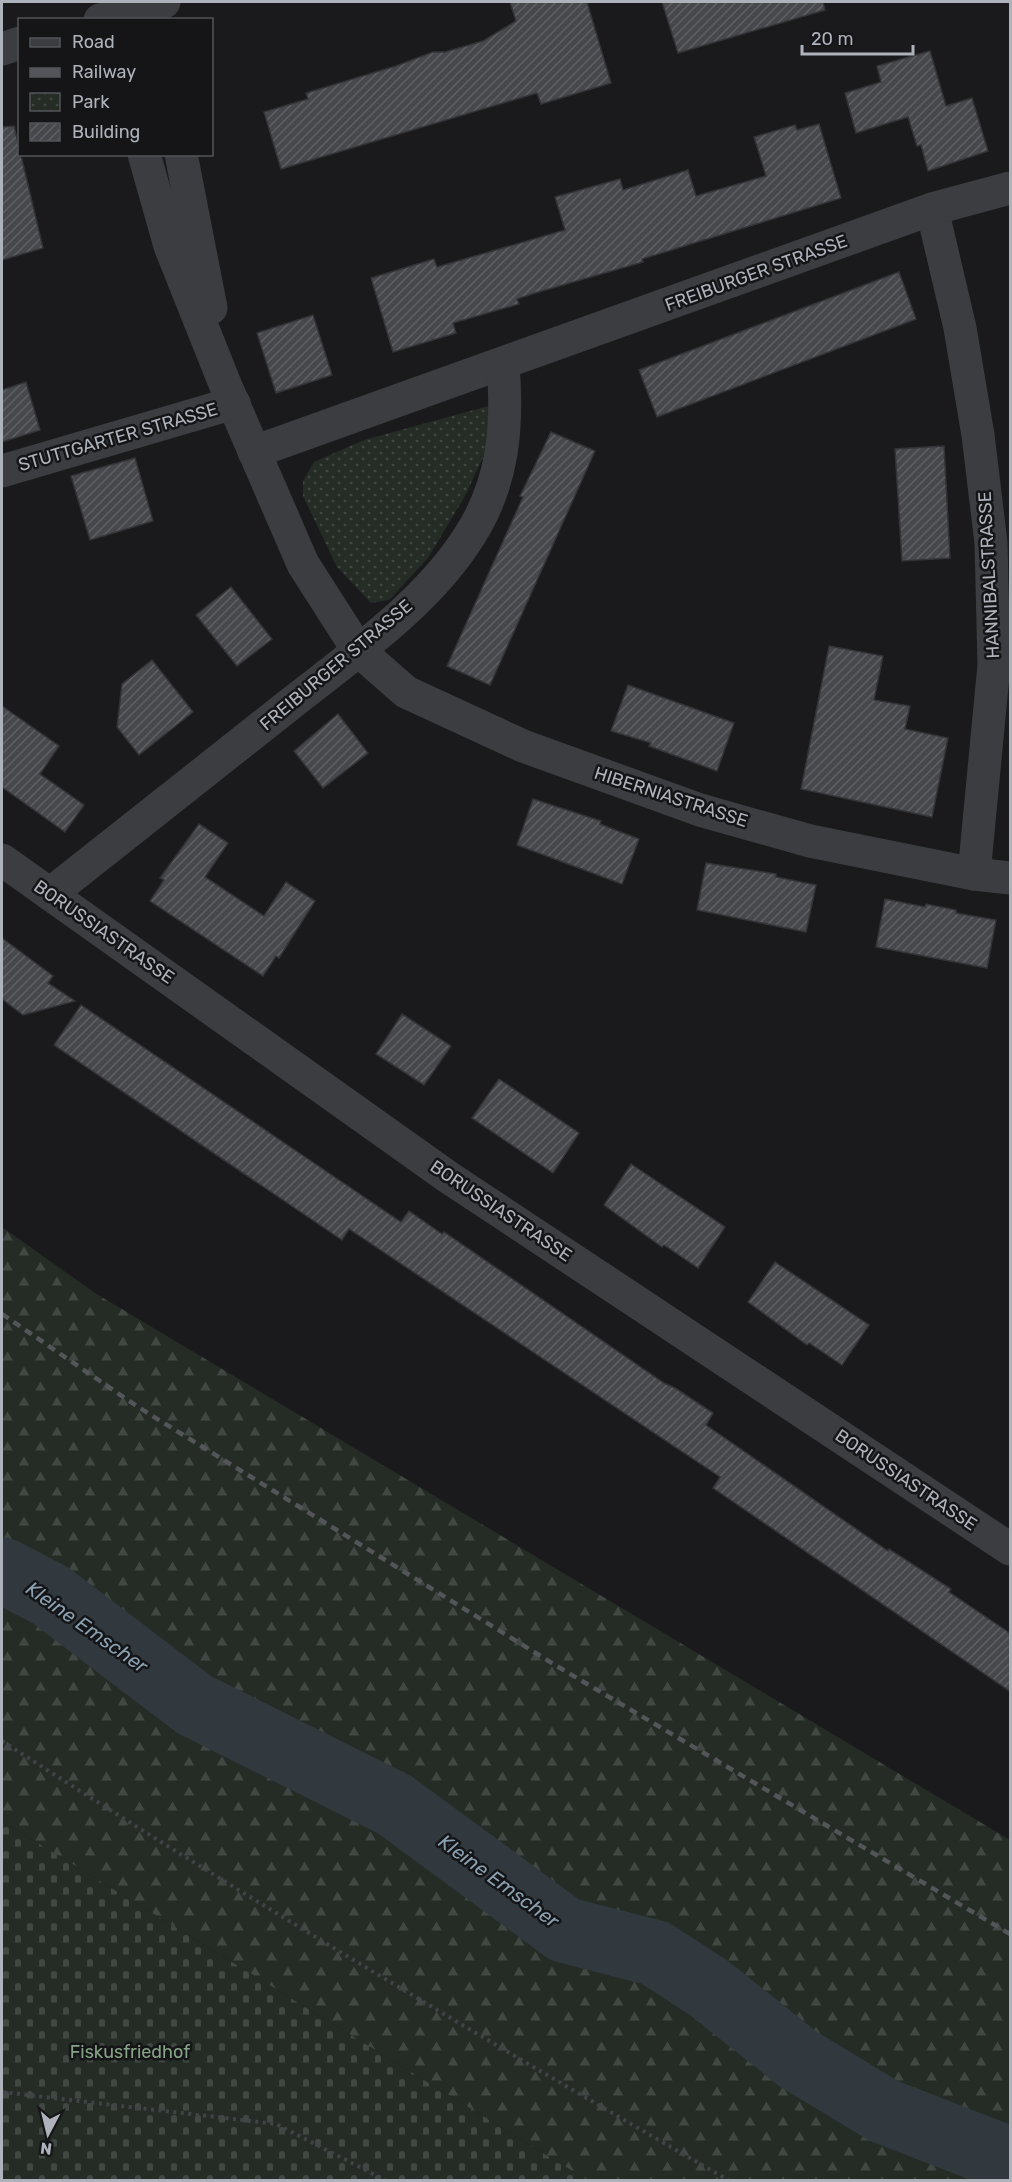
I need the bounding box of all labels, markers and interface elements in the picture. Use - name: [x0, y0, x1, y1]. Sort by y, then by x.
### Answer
- legend: [18, 18, 213, 156]
- scale bar: [802, 18, 913, 56]
- text: 20 m: [811, 28, 853, 50]
- text: Road: [72, 31, 115, 53]
- text: Railway: [72, 61, 136, 83]
- text: Park: [72, 91, 110, 113]
- text: Building: [72, 121, 140, 143]
- street label: FREIBURGER STRASSE: [662, 230, 850, 316]
- street label: STUTTGARTER STRASSE: [16, 398, 220, 476]
- street label: HANNIBALSTRASSE: [974, 491, 1004, 659]
- street label: FREIBURGER STRASSE: [255, 595, 417, 735]
- street label: HIBERNIASTRASSE: [591, 762, 751, 832]
- street label: BORUSSIASTRASSE: [30, 875, 178, 989]
- street label: BORUSSIASTRASSE: [426, 1155, 576, 1267]
- street label: BORUSSIASTRASSE: [831, 1424, 981, 1536]
- water label: Kleine Emscher: [22, 1576, 154, 1679]
- water label: Kleine Emscher: [434, 1829, 565, 1934]
- park label: Fiskusfriedhof: [70, 2041, 190, 2063]
- north arrow: [18, 2104, 78, 2164]
- text: N: [39, 2138, 53, 2159]

